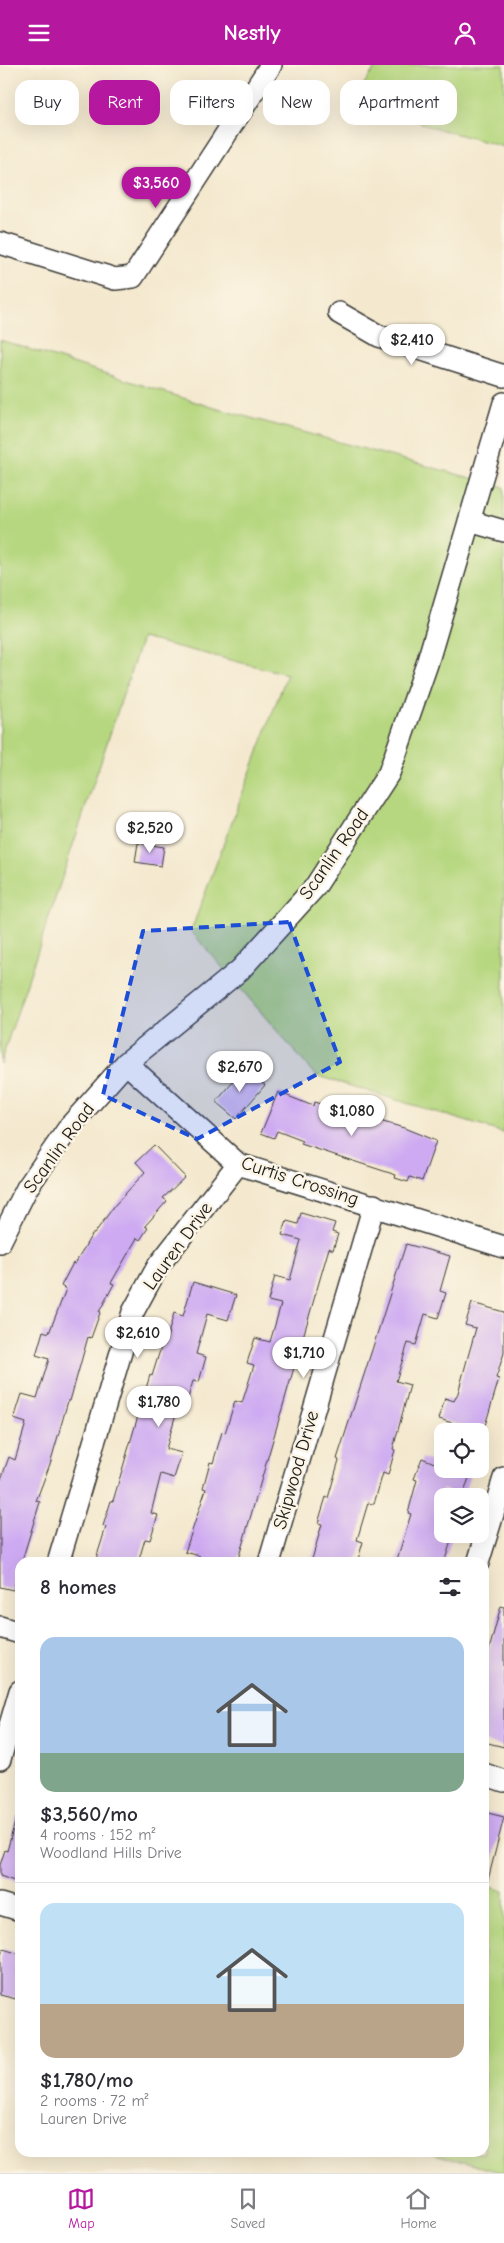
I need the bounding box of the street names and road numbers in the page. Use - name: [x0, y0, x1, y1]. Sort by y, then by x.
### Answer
- street label: Scanlin Road: [295, 804, 373, 904]
- street label: Scanlin Road: [19, 1099, 99, 1197]
- street label: Curtis Crossing: [238, 1152, 362, 1210]
- street label: Lauren Drive: [139, 1198, 217, 1294]
- street label: Skipwood Drive: [269, 1408, 323, 1532]

